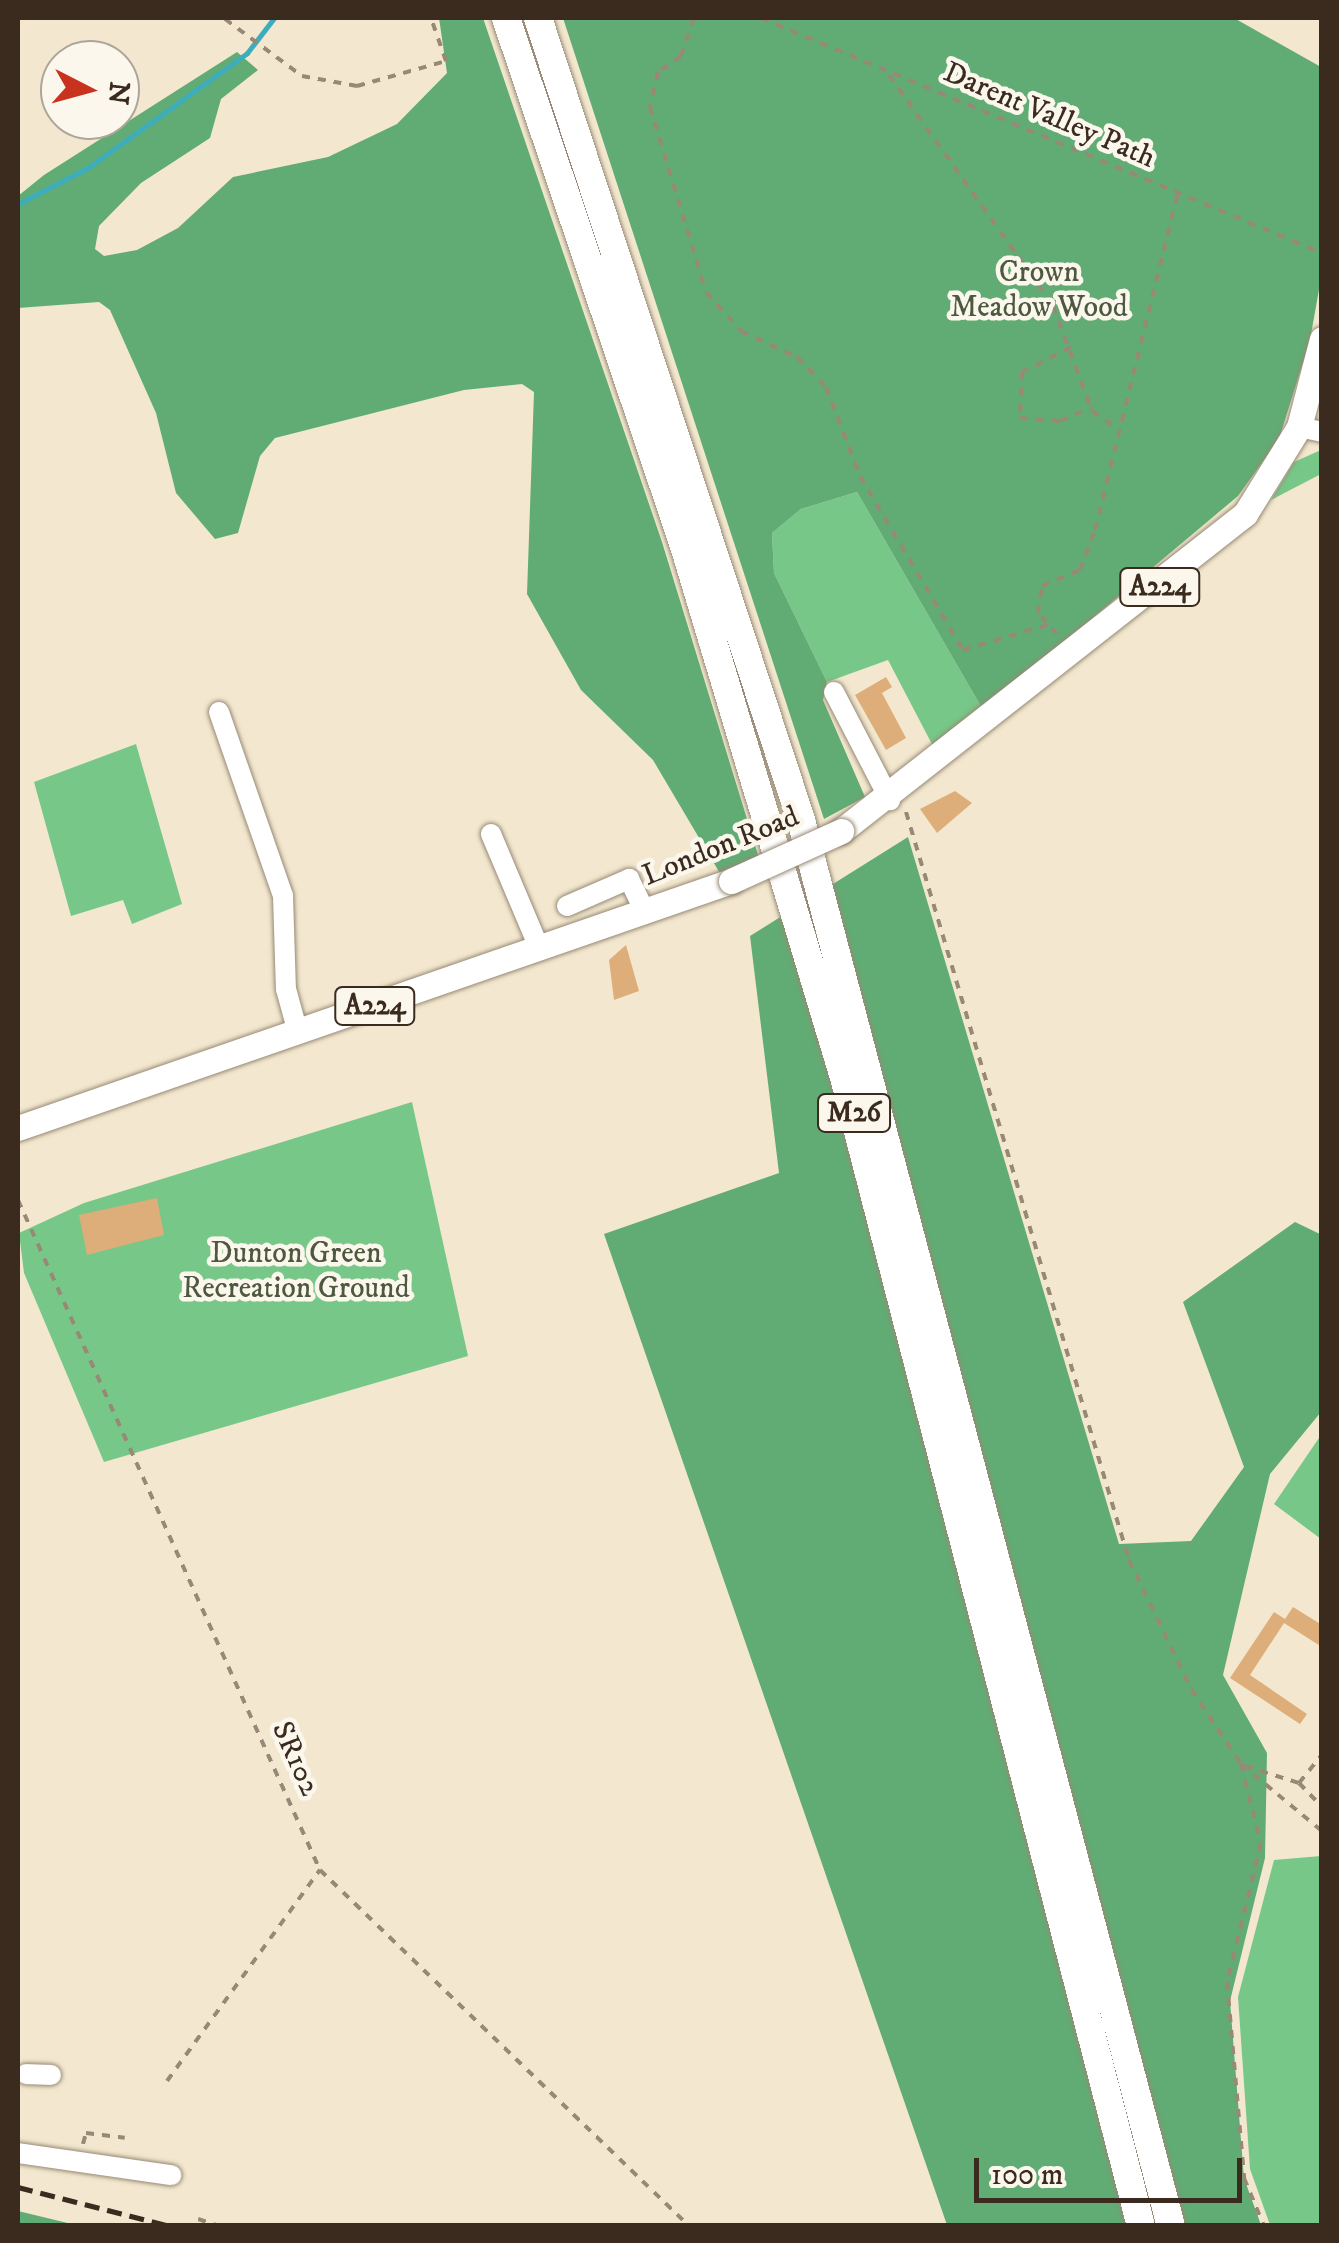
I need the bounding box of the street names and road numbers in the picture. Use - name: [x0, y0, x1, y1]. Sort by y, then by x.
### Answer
- street label: Darent Valley Path: [938, 55, 1160, 177]
- road number: A224: [1118, 564, 1202, 610]
- street label: London Road: [637, 799, 805, 895]
- road number: A224: [332, 983, 418, 1029]
- road number: M26: [816, 1090, 892, 1136]
- street label: SR102: [263, 1716, 327, 1802]

